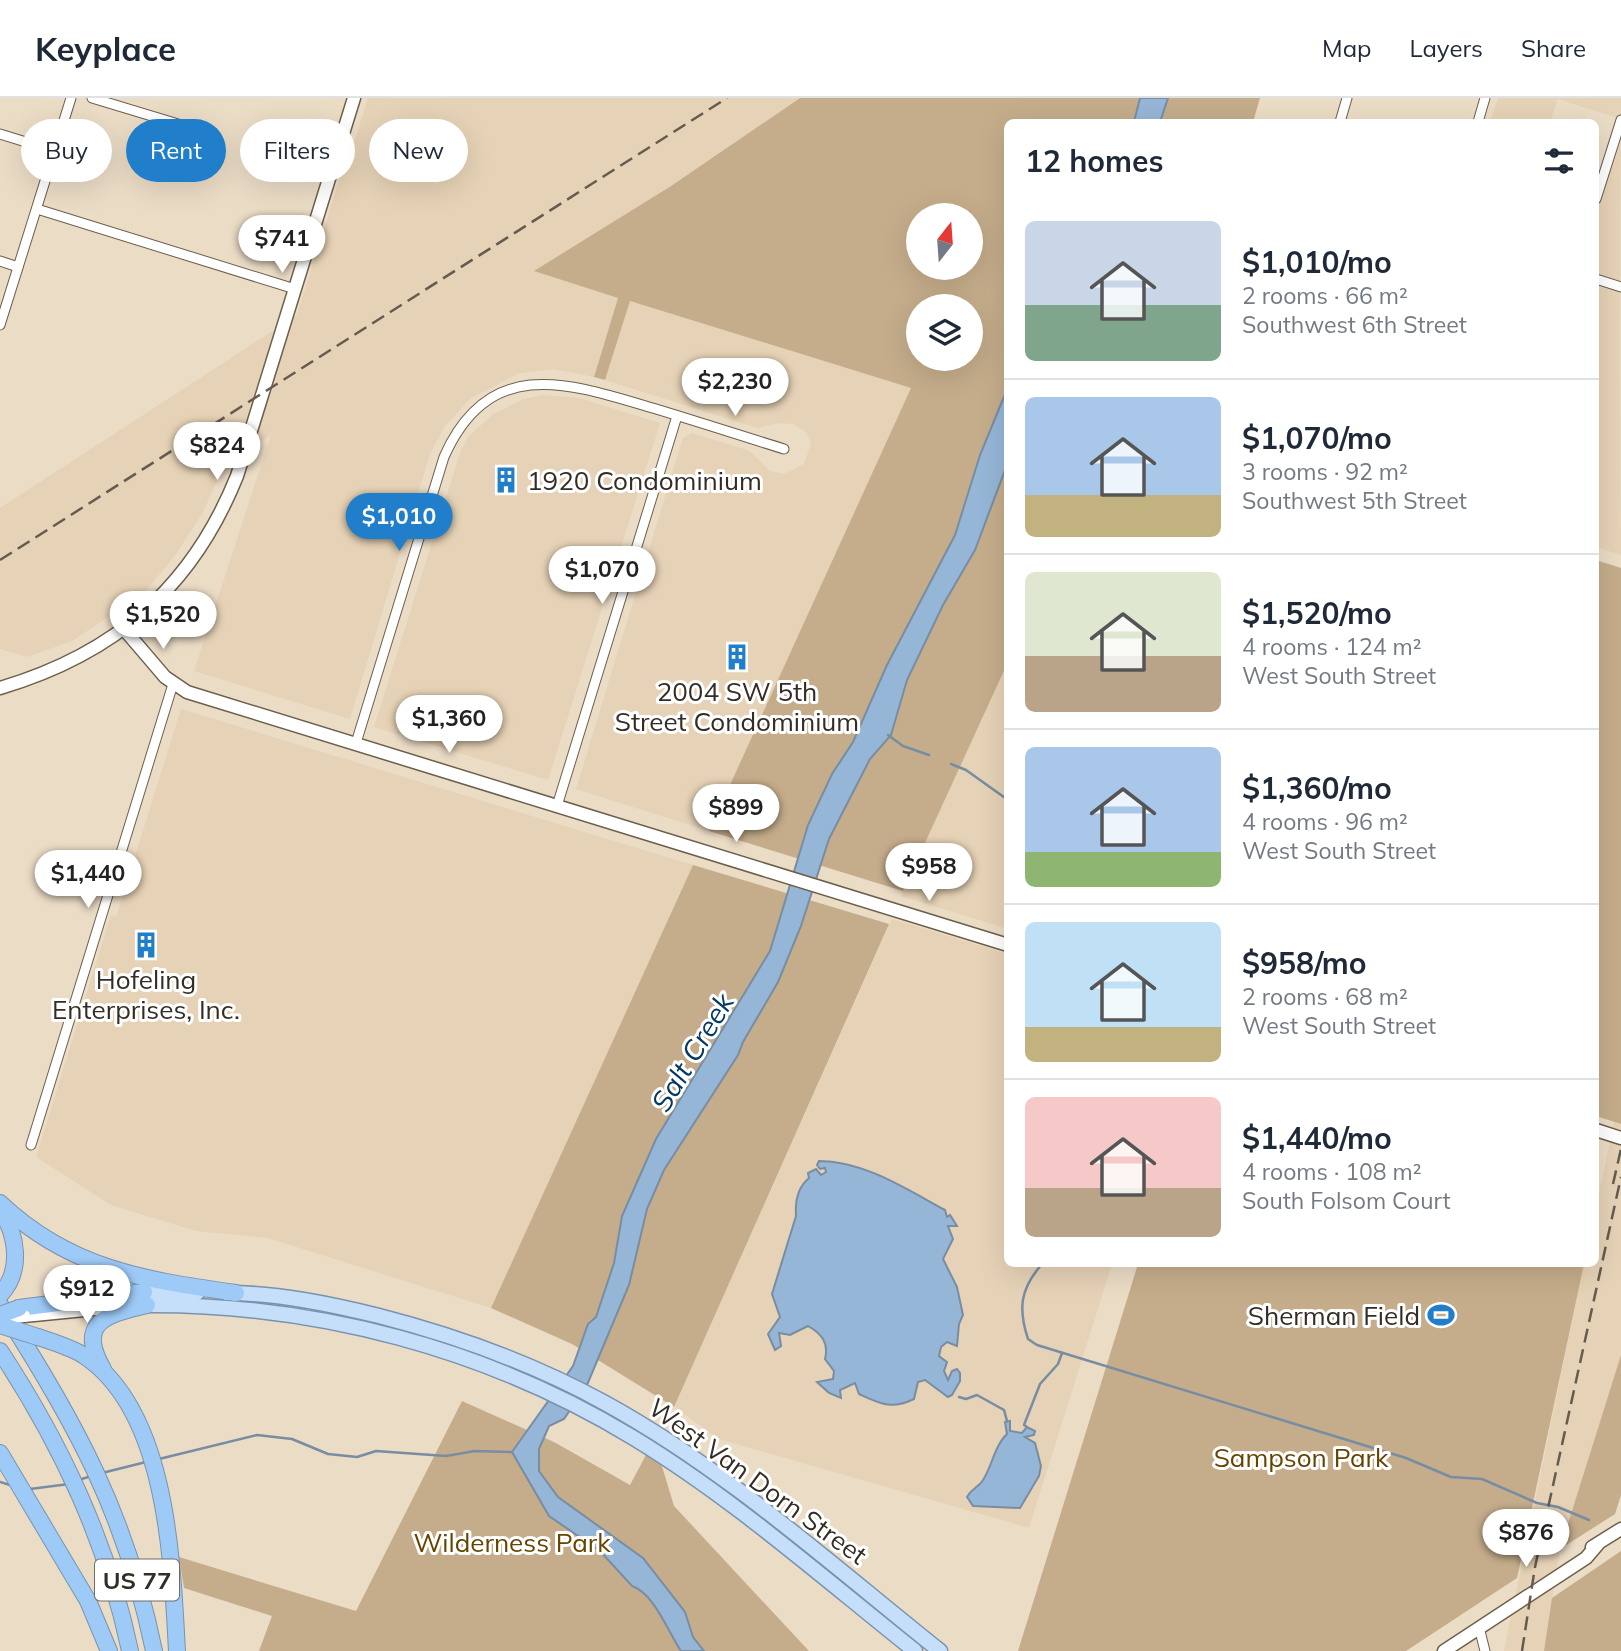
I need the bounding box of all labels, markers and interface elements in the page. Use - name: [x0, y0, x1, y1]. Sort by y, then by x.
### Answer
- text: Keyplace: [35, 28, 176, 69]
- text: Map: [1322, 33, 1371, 63]
- text: Layers: [1409, 33, 1483, 63]
- text: Share: [1521, 33, 1586, 63]
- chip: Buy: [21, 119, 112, 182]
- chip: Rent: [126, 119, 226, 182]
- chip: Filters: [240, 119, 355, 182]
- chip: New: [369, 119, 468, 182]
- text: 12 homes: [1025, 142, 1164, 180]
- icon: filters: [1540, 142, 1578, 180]
- north arrow: [906, 203, 984, 280]
- map controls: [906, 203, 983, 371]
- pin: $741: [241, 216, 323, 275]
- text: $741: [254, 223, 310, 252]
- text: $1,010/mo: [1242, 243, 1392, 281]
- icon: home: [1081, 249, 1165, 333]
- text: 2 rooms · 66 m²: [1242, 281, 1408, 310]
- button: layers: [906, 294, 983, 371]
- text: Southwest 6th Street: [1242, 310, 1467, 339]
- pin: $2,230: [678, 358, 792, 418]
- text: $2,230: [698, 366, 772, 395]
- text: $1,070/mo: [1242, 419, 1392, 457]
- pin: $824: [176, 422, 258, 482]
- icon: home: [1081, 425, 1165, 509]
- text: $824: [189, 430, 245, 459]
- text: 3 rooms · 92 m²: [1242, 457, 1408, 486]
- place label: 1920 Condominium: [527, 464, 762, 497]
- building icon: 1920 Condominium: [491, 465, 521, 495]
- text: Southwest 5th Street: [1242, 486, 1467, 515]
- pin: $1,010: [342, 494, 456, 553]
- text: $1,010: [362, 501, 436, 530]
- pin: $1,070: [545, 546, 659, 606]
- text: $1,070: [565, 554, 639, 583]
- pin: $1,520: [106, 592, 220, 651]
- text: $1,520/mo: [1242, 594, 1392, 632]
- text: $1,520: [126, 599, 200, 628]
- icon: home: [1081, 600, 1165, 684]
- text: 4 rooms · 124 m²: [1242, 632, 1422, 661]
- building icon: 2004 SW 5th Street Condominium: [722, 642, 752, 672]
- text: West South Street: [1242, 661, 1436, 690]
- place label: 2004 SW 5th Street Condominium: [615, 675, 859, 738]
- pin: $1,360: [392, 696, 506, 755]
- text: $1,360: [412, 703, 486, 732]
- text: $1,360/mo: [1242, 769, 1392, 807]
- icon: home: [1081, 775, 1165, 859]
- pin: $899: [695, 784, 777, 844]
- text: $899: [708, 792, 764, 821]
- text: 4 rooms · 96 m²: [1242, 807, 1408, 836]
- text: West South Street: [1242, 836, 1436, 865]
- pin: $958: [888, 844, 970, 903]
- pin: $1,440: [31, 850, 145, 910]
- text: $958: [901, 851, 957, 880]
- text: $1,440: [51, 858, 125, 887]
- building icon: Hofeling Enterprises, Inc.: [131, 930, 161, 960]
- text: $958/mo: [1242, 944, 1366, 982]
- icon: home: [1081, 950, 1165, 1034]
- place label: Hofeling Enterprises, Inc.: [52, 963, 240, 1026]
- text: 2 rooms · 68 m²: [1242, 982, 1408, 1011]
- water label: Salt Creek: [643, 985, 742, 1118]
- text: West South Street: [1242, 1011, 1436, 1040]
- text: $1,440/mo: [1242, 1119, 1392, 1157]
- icon: home: [1081, 1125, 1165, 1209]
- text: 4 rooms · 108 m²: [1242, 1157, 1422, 1186]
- text: South Folsom Court: [1242, 1186, 1450, 1215]
- pin: $912: [46, 1266, 128, 1325]
- text: $912: [59, 1273, 115, 1302]
- place label: Sherman Field: [1248, 1299, 1420, 1332]
- sports icon: Sherman Field: [1426, 1300, 1456, 1330]
- street label: West Van Dorn Street: [642, 1391, 874, 1571]
- park label: Sampson Park: [1214, 1441, 1389, 1474]
- pin: $876: [1485, 1510, 1567, 1569]
- text: $876: [1498, 1517, 1554, 1546]
- park label: Wilderness Park: [413, 1526, 611, 1559]
- road number: US 77: [95, 1560, 179, 1600]

